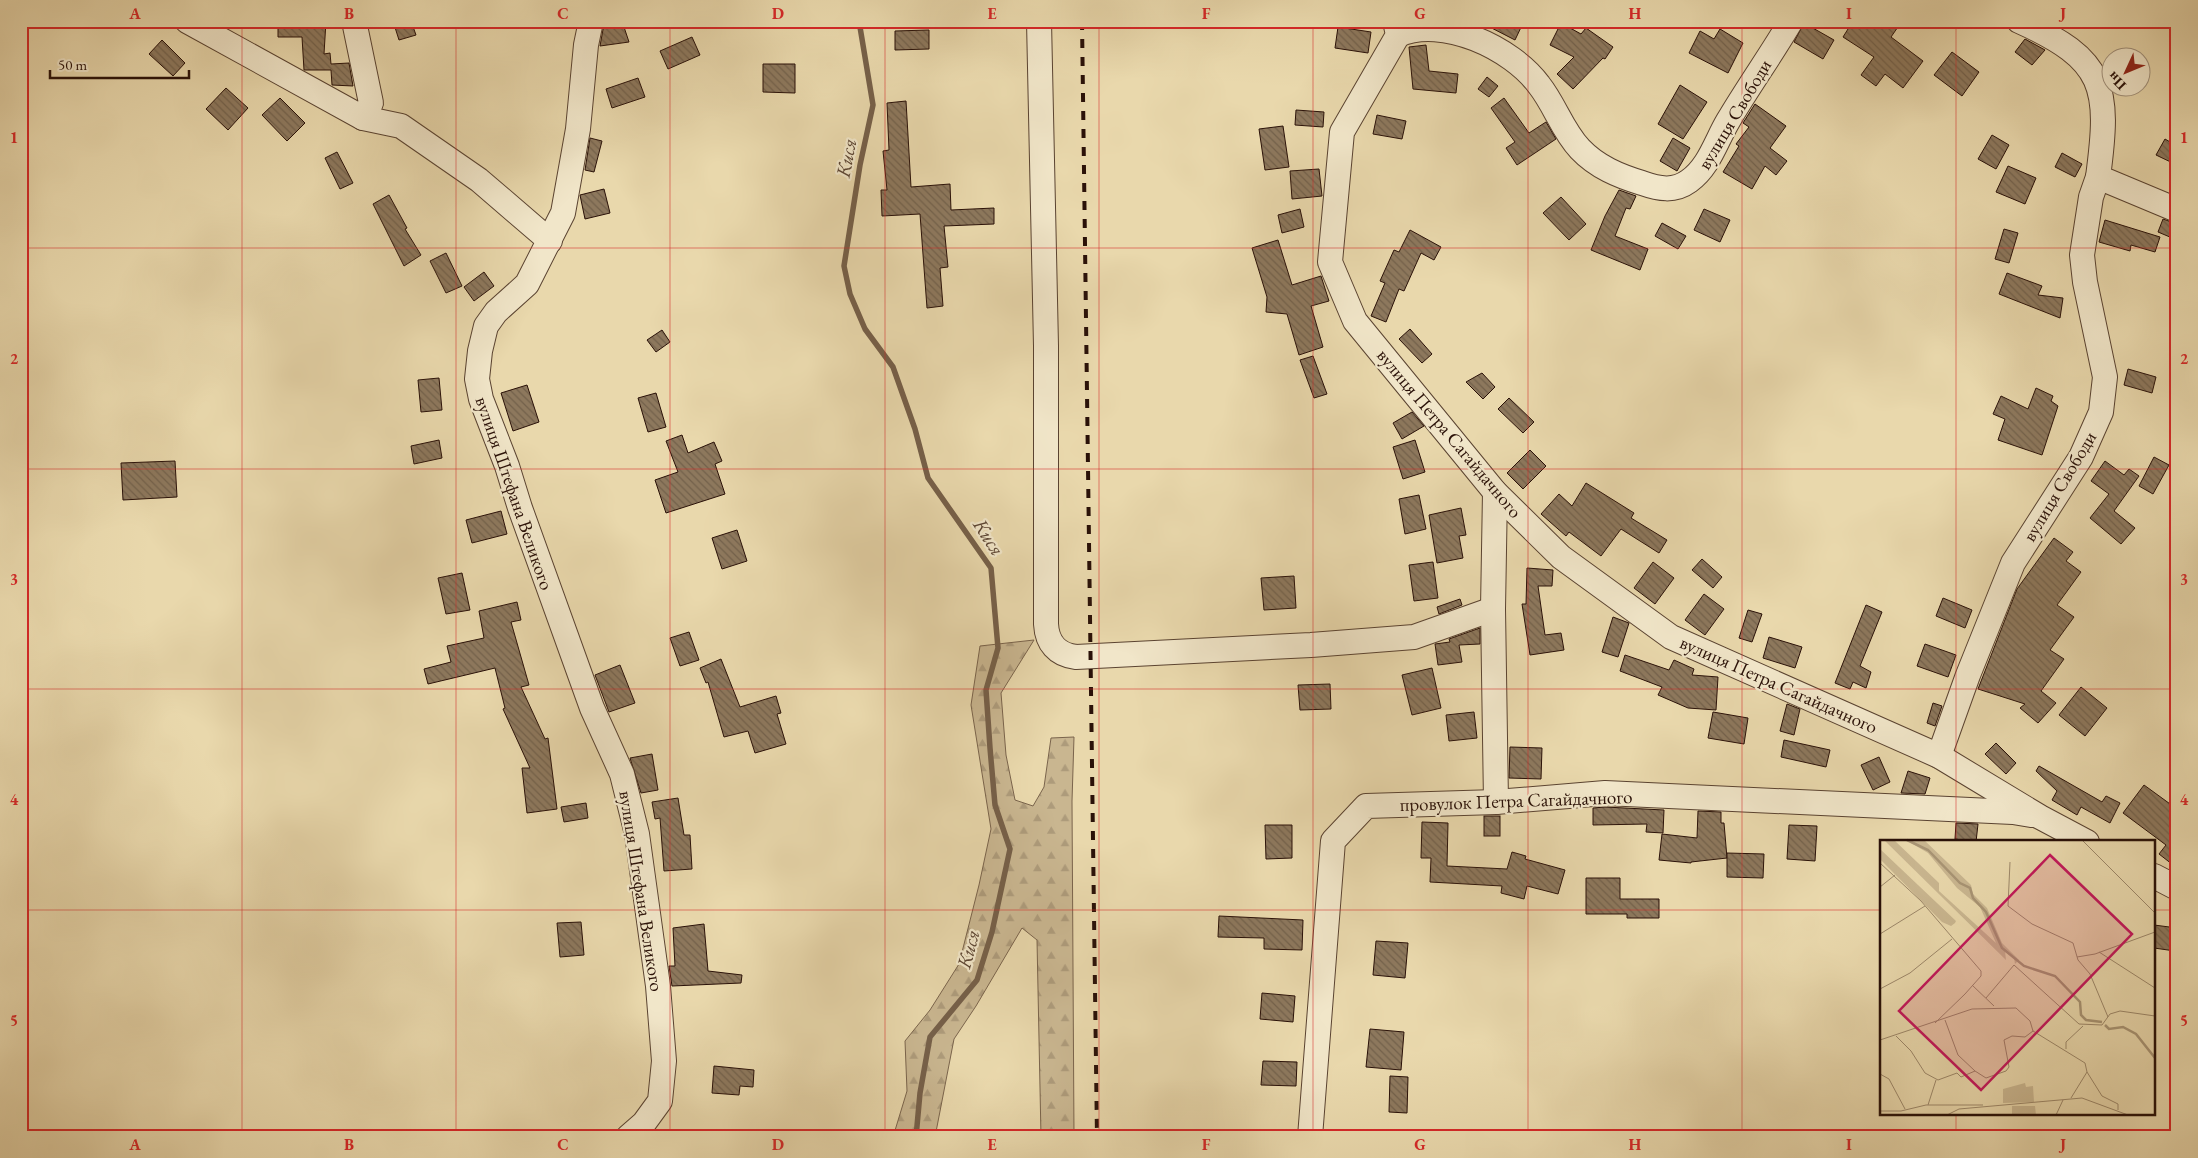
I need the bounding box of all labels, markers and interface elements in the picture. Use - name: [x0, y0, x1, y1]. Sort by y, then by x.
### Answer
- text: A: [128, 3, 141, 24]
- text: B: [344, 3, 354, 24]
- text: C: [557, 3, 569, 24]
- text: D: [772, 3, 784, 24]
- text: E: [987, 3, 997, 24]
- text: F: [1202, 3, 1211, 24]
- text: G: [1414, 3, 1426, 24]
- text: H: [1629, 3, 1642, 24]
- text: I: [1846, 3, 1852, 24]
- text: J: [2058, 3, 2066, 24]
- scale bar: [50, 48, 189, 80]
- north arrow: [2100, 48, 2150, 98]
- text: 50 m: [58, 55, 87, 74]
- street label: вулиця Свободи: [1692, 55, 1777, 174]
- text: Пн: [2104, 68, 2130, 94]
- text: 1: [10, 127, 18, 148]
- text: 1: [2180, 127, 2188, 148]
- water label: Кися: [829, 136, 863, 181]
- street label: вулиця Петра Сагайдачного: [1371, 343, 1528, 523]
- text: 2: [10, 348, 19, 369]
- text: 2: [2180, 348, 2189, 369]
- street label: вулиця Штефана Великого: [470, 393, 559, 593]
- street label: вулиця Свободи: [2017, 427, 2102, 546]
- water label: Кися: [967, 513, 1011, 561]
- text: 3: [10, 569, 18, 590]
- text: 3: [2180, 569, 2188, 590]
- street label: вулиця Петра Сагайдачного: [1676, 630, 1882, 739]
- street label: провулок Петра Сагайдачного: [1399, 784, 1633, 817]
- text: 4: [10, 789, 19, 810]
- street label: вулиця Штефана Великого: [613, 789, 670, 993]
- text: 4: [2180, 789, 2189, 810]
- inset map: [1880, 840, 2156, 1116]
- water label: Кися: [950, 927, 986, 972]
- text: 5: [10, 1010, 18, 1031]
- text: 5: [2180, 1010, 2188, 1031]
- text: A: [128, 1134, 141, 1155]
- text: B: [344, 1134, 354, 1155]
- text: C: [557, 1134, 569, 1155]
- text: D: [772, 1134, 784, 1155]
- text: E: [987, 1134, 997, 1155]
- text: F: [1202, 1134, 1211, 1155]
- text: G: [1414, 1134, 1426, 1155]
- text: H: [1629, 1134, 1642, 1155]
- text: I: [1846, 1134, 1852, 1155]
- text: J: [2058, 1134, 2066, 1155]

